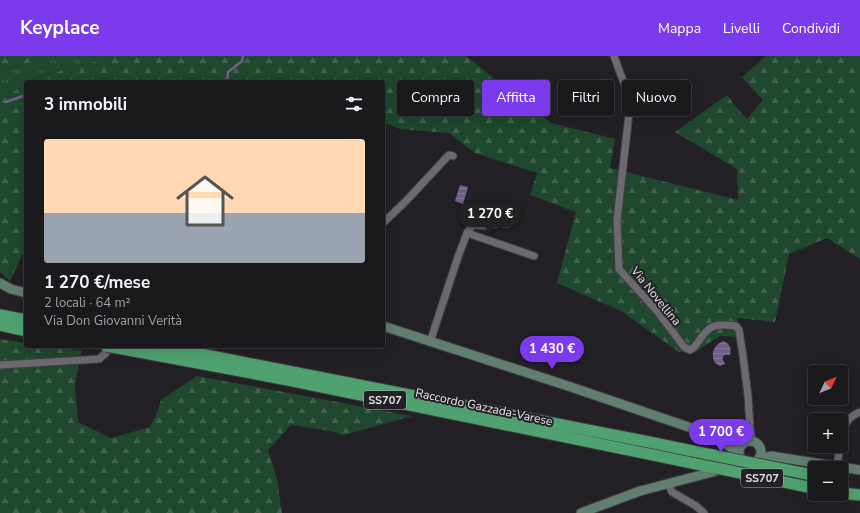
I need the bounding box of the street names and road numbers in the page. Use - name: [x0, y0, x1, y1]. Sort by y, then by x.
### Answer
- street label: Via Novellina: [627, 262, 685, 329]
- street label: Raccordo Gazzada-Varese: [414, 385, 554, 429]
- road number: SS707: [364, 391, 406, 409]
- road number: SS707: [741, 469, 783, 487]

